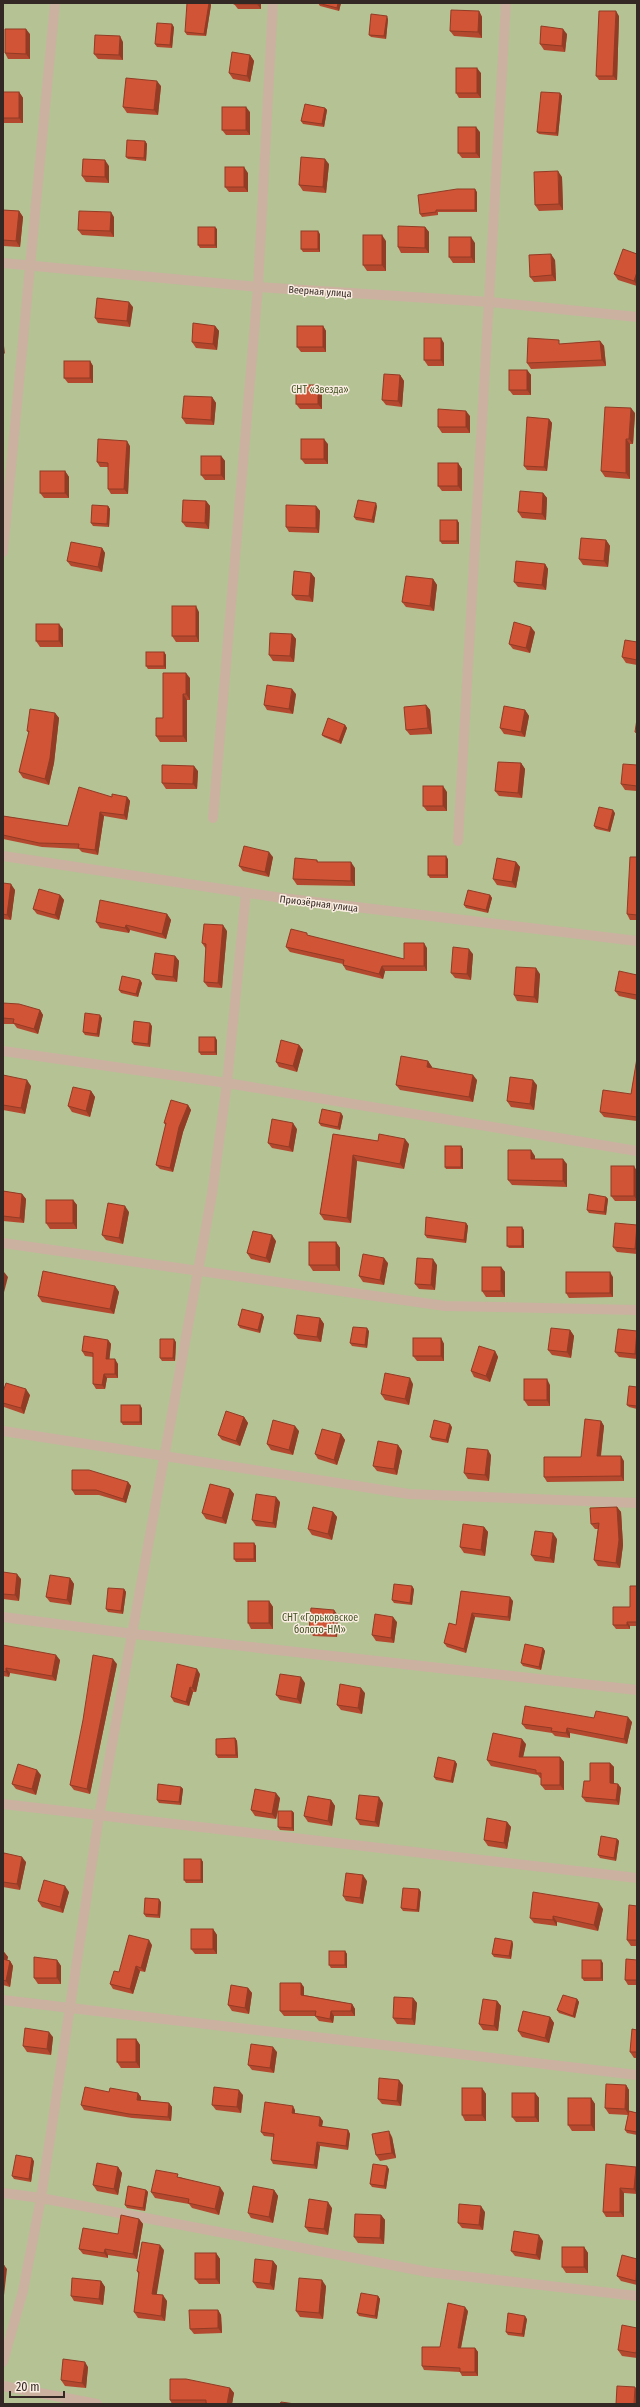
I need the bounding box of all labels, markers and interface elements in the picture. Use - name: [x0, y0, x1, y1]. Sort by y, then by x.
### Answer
- street label: Веерная улица: [288, 284, 352, 300]
- park label: СНТ «Звезда»: [291, 384, 349, 396]
- street label: Приозёрная улица: [279, 893, 359, 915]
- park label: СНТ «Горьковское болото-НМ»: [282, 1612, 358, 1636]
- scale bar: [10, 2373, 64, 2399]
- text: 20 m: [16, 2380, 40, 2394]

